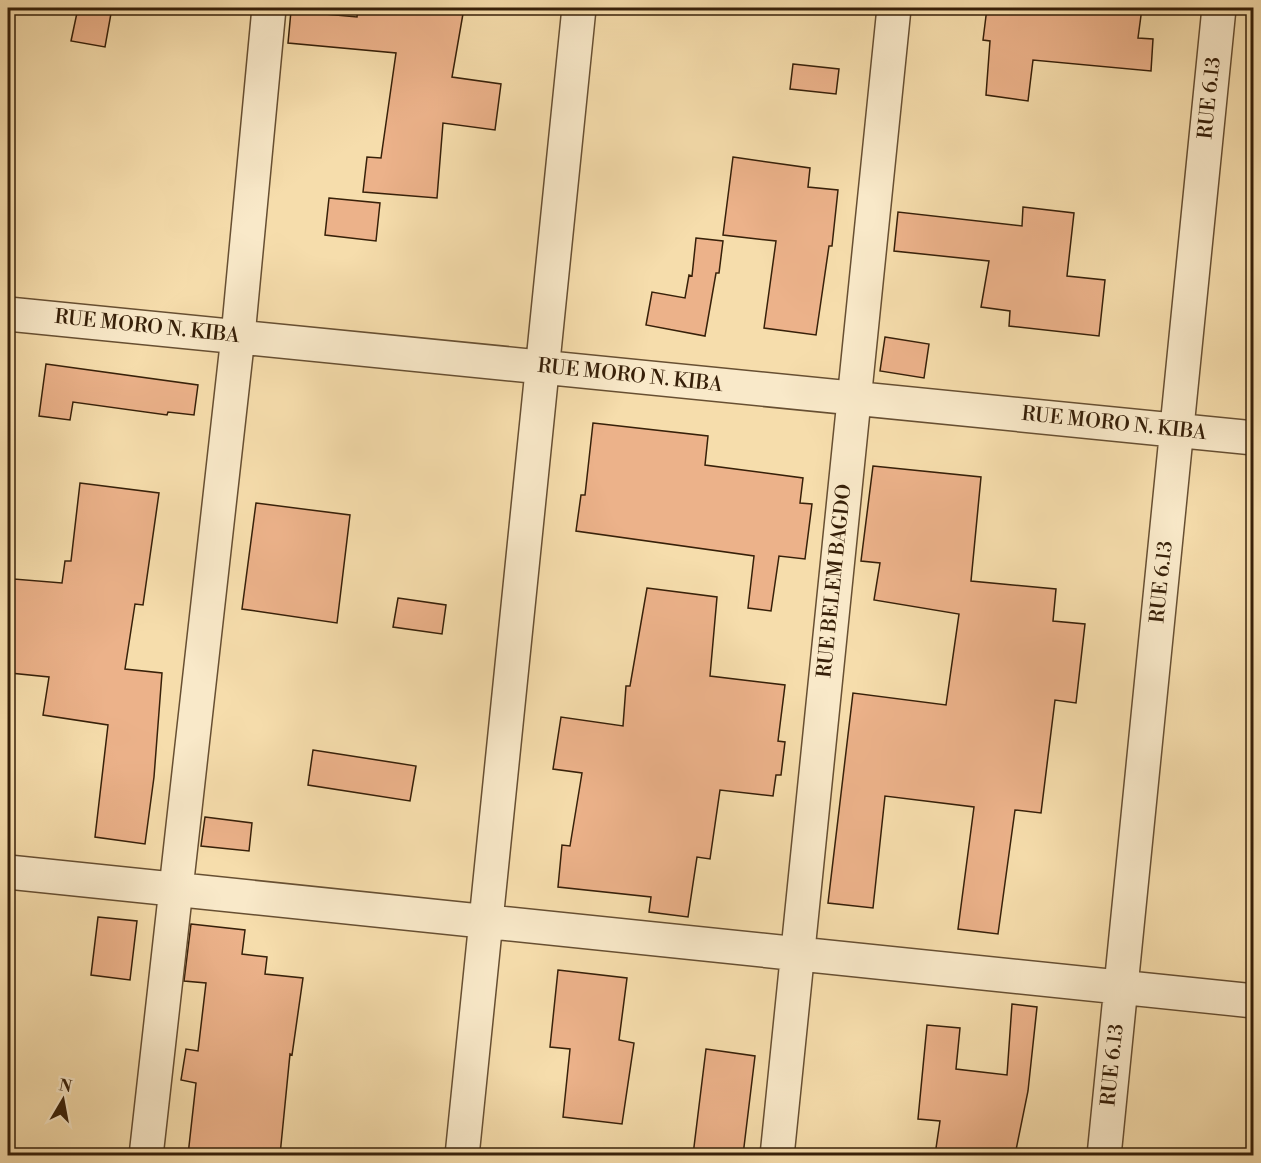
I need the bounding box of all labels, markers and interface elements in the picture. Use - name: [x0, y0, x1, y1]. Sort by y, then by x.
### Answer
- street label: RUE 6.13: [1193, 56, 1227, 140]
- street label: RUE MORO N. KIBA: [53, 305, 242, 349]
- street label: RUE MORO N. KIBA: [536, 354, 725, 398]
- street label: RUE MORO N. KIBA: [1020, 402, 1209, 446]
- street label: RUE BELEM BAGDO: [812, 483, 858, 679]
- street label: RUE 6.13: [1145, 540, 1179, 624]
- street label: RUE 6.13: [1096, 1023, 1130, 1107]
- north arrow: [33, 1070, 93, 1130]
- text: N: [57, 1075, 74, 1097]

